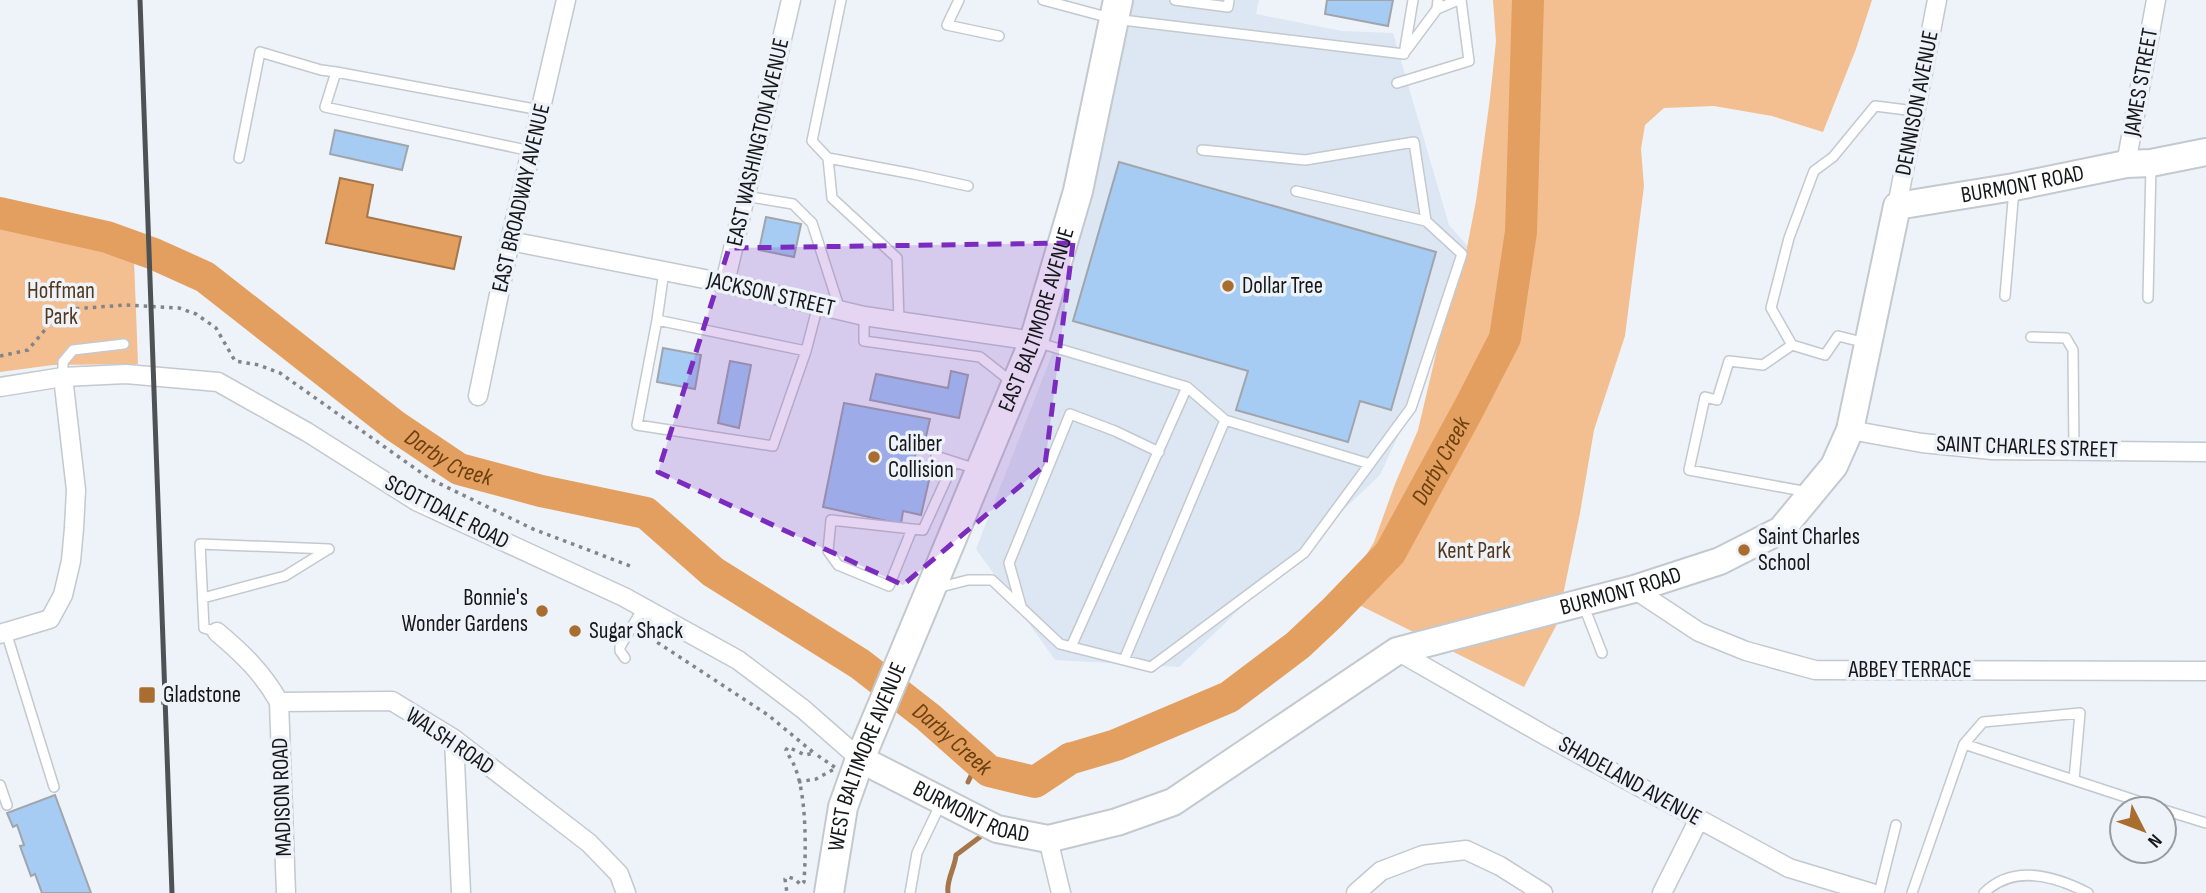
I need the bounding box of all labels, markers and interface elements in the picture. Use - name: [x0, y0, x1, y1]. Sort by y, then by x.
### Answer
- street label: JAMES STREET: [2118, 26, 2164, 139]
- street label: DENNISON AVENUE: [1889, 28, 1945, 178]
- street label: EAST WASHINGTON AVENUE: [720, 35, 796, 249]
- street label: EAST BROADWAY AVENUE: [486, 101, 556, 295]
- street label: BURMONT ROAD: [1959, 159, 2087, 209]
- street label: EAST BALTIMORE AVENUE: [992, 224, 1081, 416]
- street label: JACKSON STREET: [703, 265, 838, 322]
- place label: Dollar Tree: [1242, 272, 1323, 300]
- park label: Hoffman Park: [27, 277, 95, 331]
- marker: Dollar Tree: [1220, 278, 1236, 294]
- water label: Darby Creek: [1405, 411, 1477, 510]
- water label: Darby Creek: [399, 422, 496, 492]
- place label: Caliber Collision: [888, 430, 954, 484]
- street label: SAINT CHARLES STREET: [1936, 430, 2118, 464]
- marker: Caliber Collision: [866, 449, 882, 465]
- street label: SCOTTDALE ROAD: [380, 469, 514, 555]
- place label: Saint Charles School: [1758, 523, 1860, 577]
- park label: Kent Park: [1437, 537, 1511, 565]
- marker: Saint Charles School: [1736, 542, 1752, 558]
- street label: BURMONT ROAD: [1557, 561, 1685, 622]
- place label: Bonnie's Wonder Gardens: [402, 584, 528, 638]
- marker: Bonnie's Wonder Gardens: [534, 603, 550, 619]
- place label: Sugar Shack: [589, 617, 683, 645]
- marker: Sugar Shack: [567, 623, 583, 639]
- street label: ABBEY TERRACE: [1847, 656, 1972, 684]
- street label: WEST BALTIMORE AVENUE: [822, 658, 913, 853]
- place label: Gladstone: [163, 681, 241, 709]
- marker: Gladstone: [137, 685, 157, 705]
- water label: Darby Creek: [907, 696, 999, 782]
- street label: WALSH ROAD: [400, 701, 500, 781]
- street label: SHADELAND AVENUE: [1554, 730, 1706, 832]
- street label: MADISON ROAD: [266, 737, 298, 857]
- street label: BURMONT ROAD: [908, 775, 1032, 849]
- north arrow: [2108, 795, 2178, 865]
- text: N: [2143, 829, 2166, 852]

